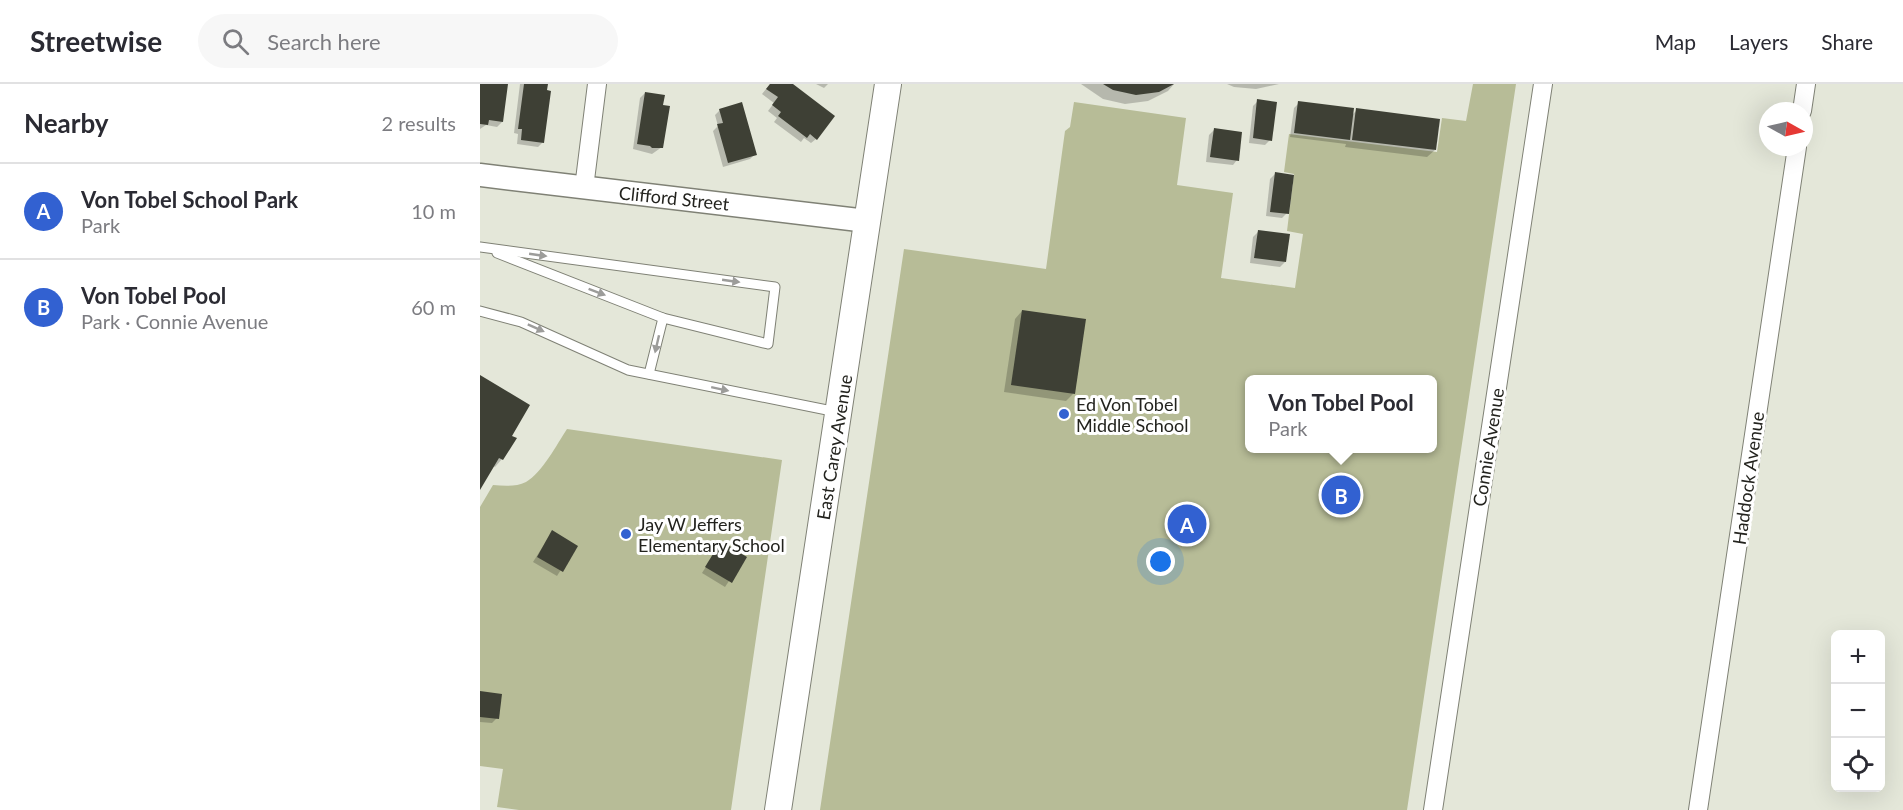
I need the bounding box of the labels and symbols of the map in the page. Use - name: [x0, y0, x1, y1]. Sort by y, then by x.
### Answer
- north arrow: [1759, 102, 1813, 156]
- street label: Clifford Street: [618, 181, 731, 215]
- one-way arrow: [529, 250, 548, 260]
- one-way arrow: [722, 277, 741, 286]
- one-way arrow: [588, 287, 606, 297]
- one-way arrow: [527, 324, 544, 333]
- one-way arrow: [651, 334, 661, 353]
- street label: East Carey Avenue: [812, 373, 856, 521]
- one-way arrow: [711, 384, 729, 394]
- street label: Connie Avenue: [1468, 386, 1508, 508]
- place label: Ed Von Tobel Middle School: [1076, 393, 1188, 436]
- marker: Ed Von Tobel Middle School: [1057, 407, 1071, 421]
- street label: Haddock Avenue: [1728, 410, 1768, 546]
- pin: B: [1322, 472, 1360, 518]
- pin: A: [1168, 502, 1206, 546]
- place label: Jay W Jeffers Elementary School: [638, 513, 785, 556]
- marker: Jay W Jeffers Elementary School: [619, 527, 633, 541]
- your location: [1146, 547, 1175, 576]

